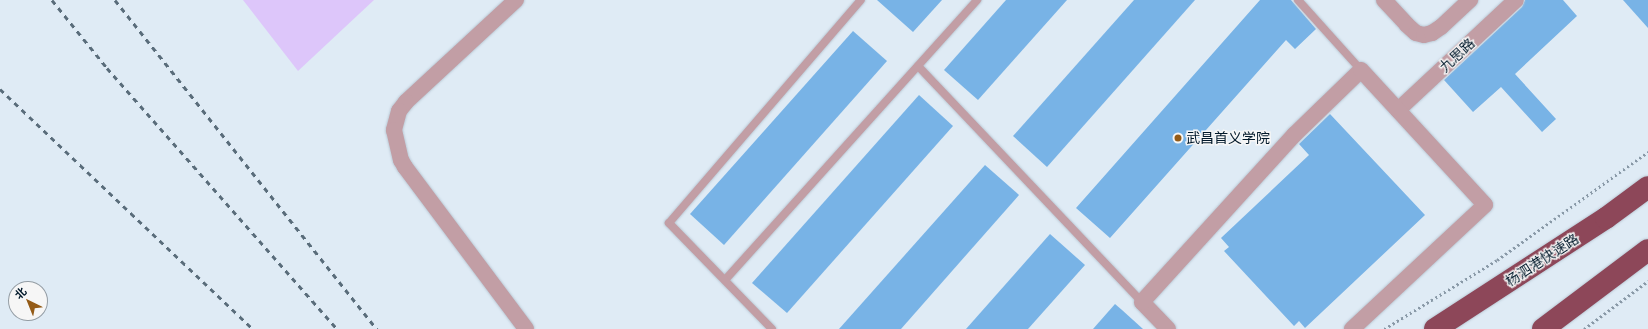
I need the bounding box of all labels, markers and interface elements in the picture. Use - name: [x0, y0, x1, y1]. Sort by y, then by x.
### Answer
- street label: 九思路: [1436, 35, 1478, 75]
- place label: 武昌首义学院: [1186, 130, 1270, 146]
- marker: 武昌首义学院: [1173, 133, 1183, 143]
- street label: 杨泗港快速路: [1502, 230, 1582, 290]
- north arrow: [8, 281, 48, 321]
- text: 北: [11, 283, 29, 302]

